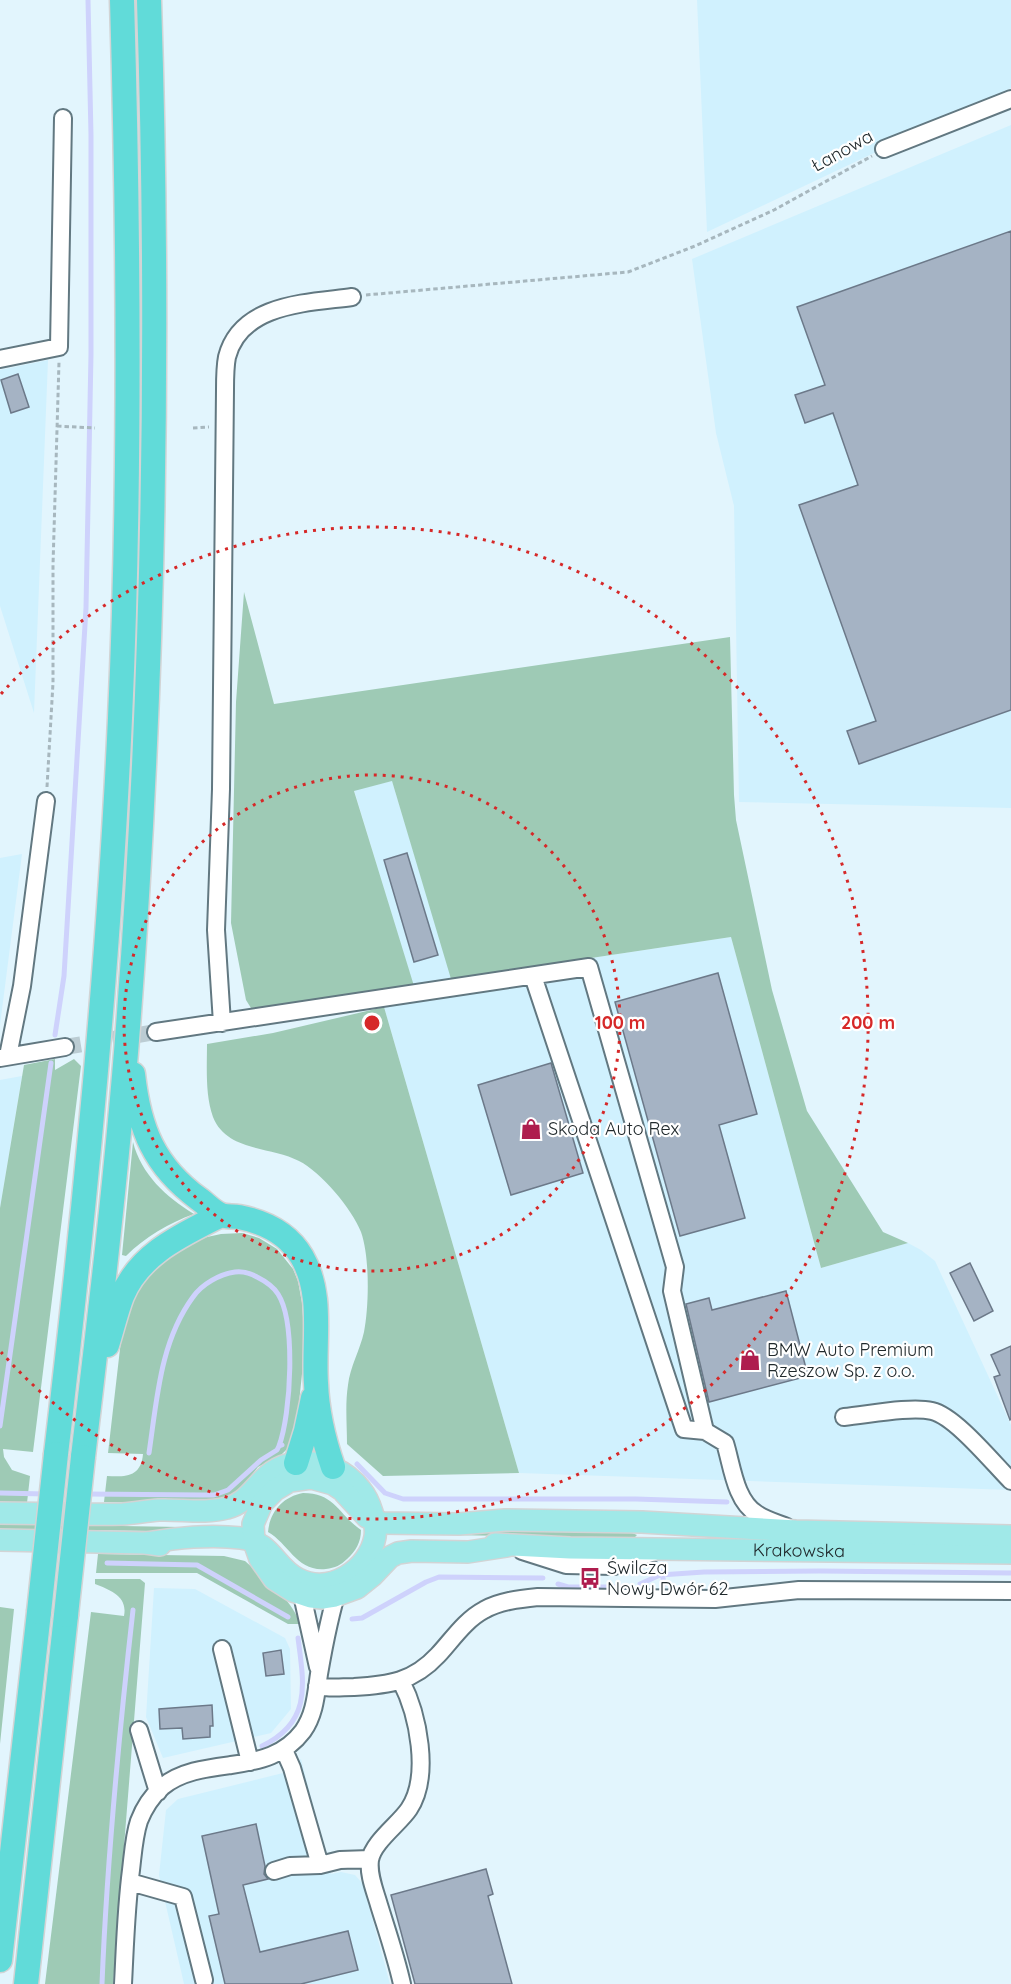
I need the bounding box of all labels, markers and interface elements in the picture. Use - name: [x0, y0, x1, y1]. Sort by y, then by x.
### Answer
- street label: Łanowa: [807, 124, 877, 177]
- text: 100 m: [595, 1011, 645, 1034]
- text: 200 m: [841, 1011, 895, 1034]
- centre of rings: [362, 1013, 382, 1033]
- shop icon: Skoda Auto Rex: [519, 1117, 543, 1141]
- place label: Skoda Auto Rex: [548, 1117, 679, 1140]
- place label: BMW Auto Premium Rzeszow Sp. z o.o.: [767, 1338, 934, 1382]
- shop icon: BMW Auto Premium Rzeszow Sp. z o.o.: [738, 1348, 762, 1372]
- street label: Krakowska: [753, 1538, 845, 1562]
- place label: Świlcza Nowy Dwór 62: [607, 1556, 729, 1600]
- bus stop icon: Świlcza Nowy Dwór 62: [578, 1566, 602, 1590]

